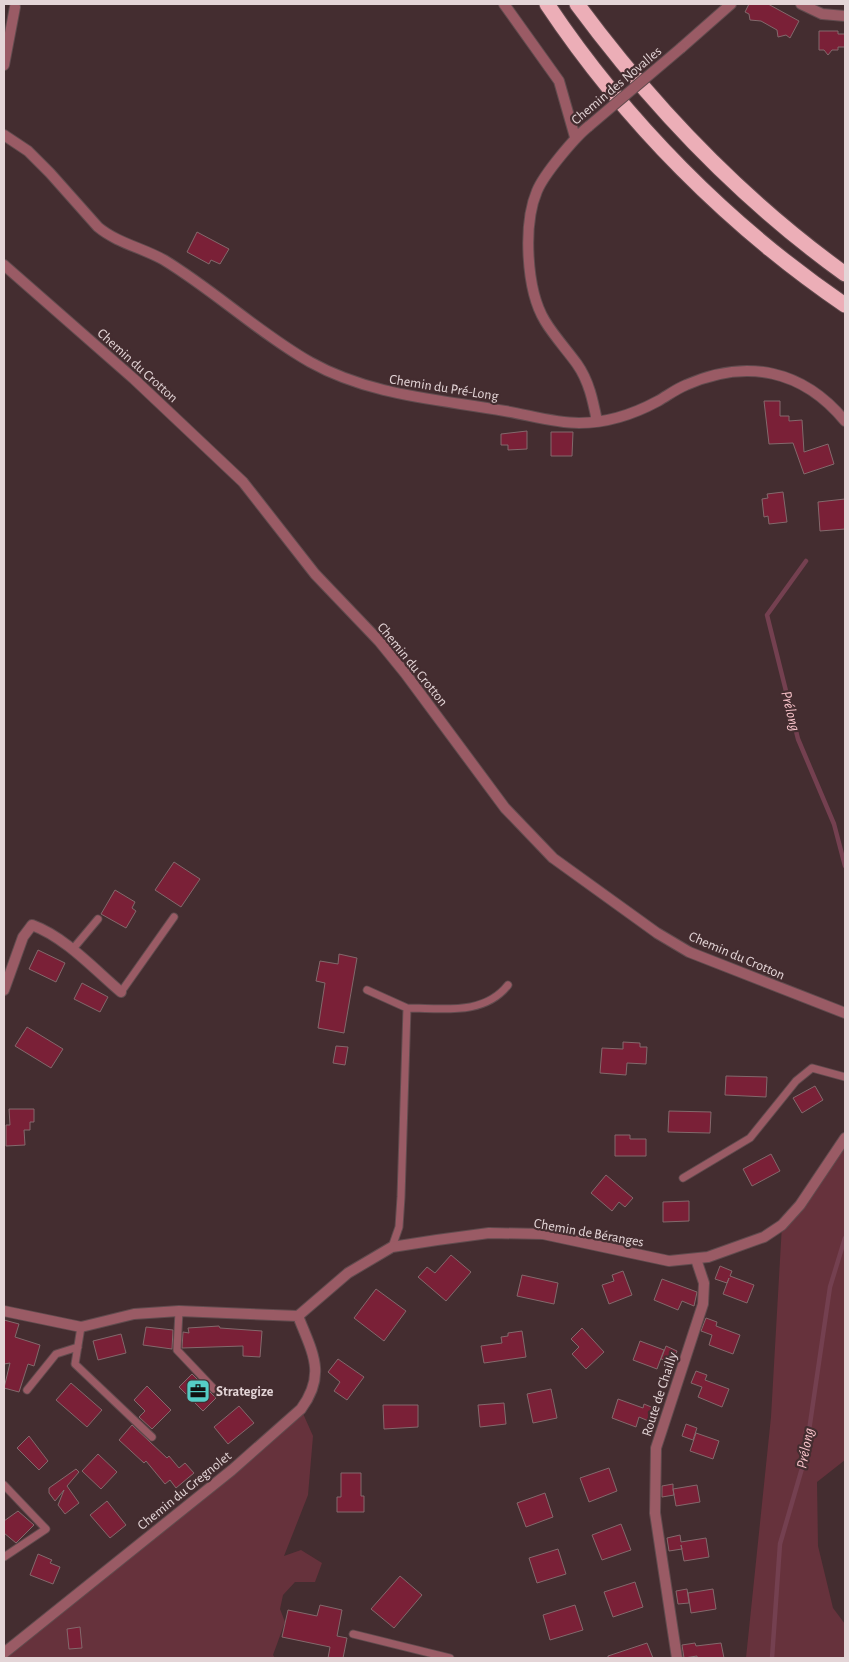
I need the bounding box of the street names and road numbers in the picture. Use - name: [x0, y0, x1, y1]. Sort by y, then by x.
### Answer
- street label: Chemin des Novalles: [569, 44, 664, 127]
- street label: Chemin du Crotton: [94, 326, 180, 405]
- street label: Chemin du Pré-Long: [388, 372, 500, 404]
- street label: Chemin du Crotton: [374, 620, 450, 709]
- street label: Chemin du Crotton: [687, 929, 787, 982]
- street label: Chemin de Béranges: [533, 1216, 645, 1250]
- street label: Route de Chailly: [640, 1350, 680, 1438]
- street label: Chemin du Gregnolet: [135, 1448, 235, 1533]

